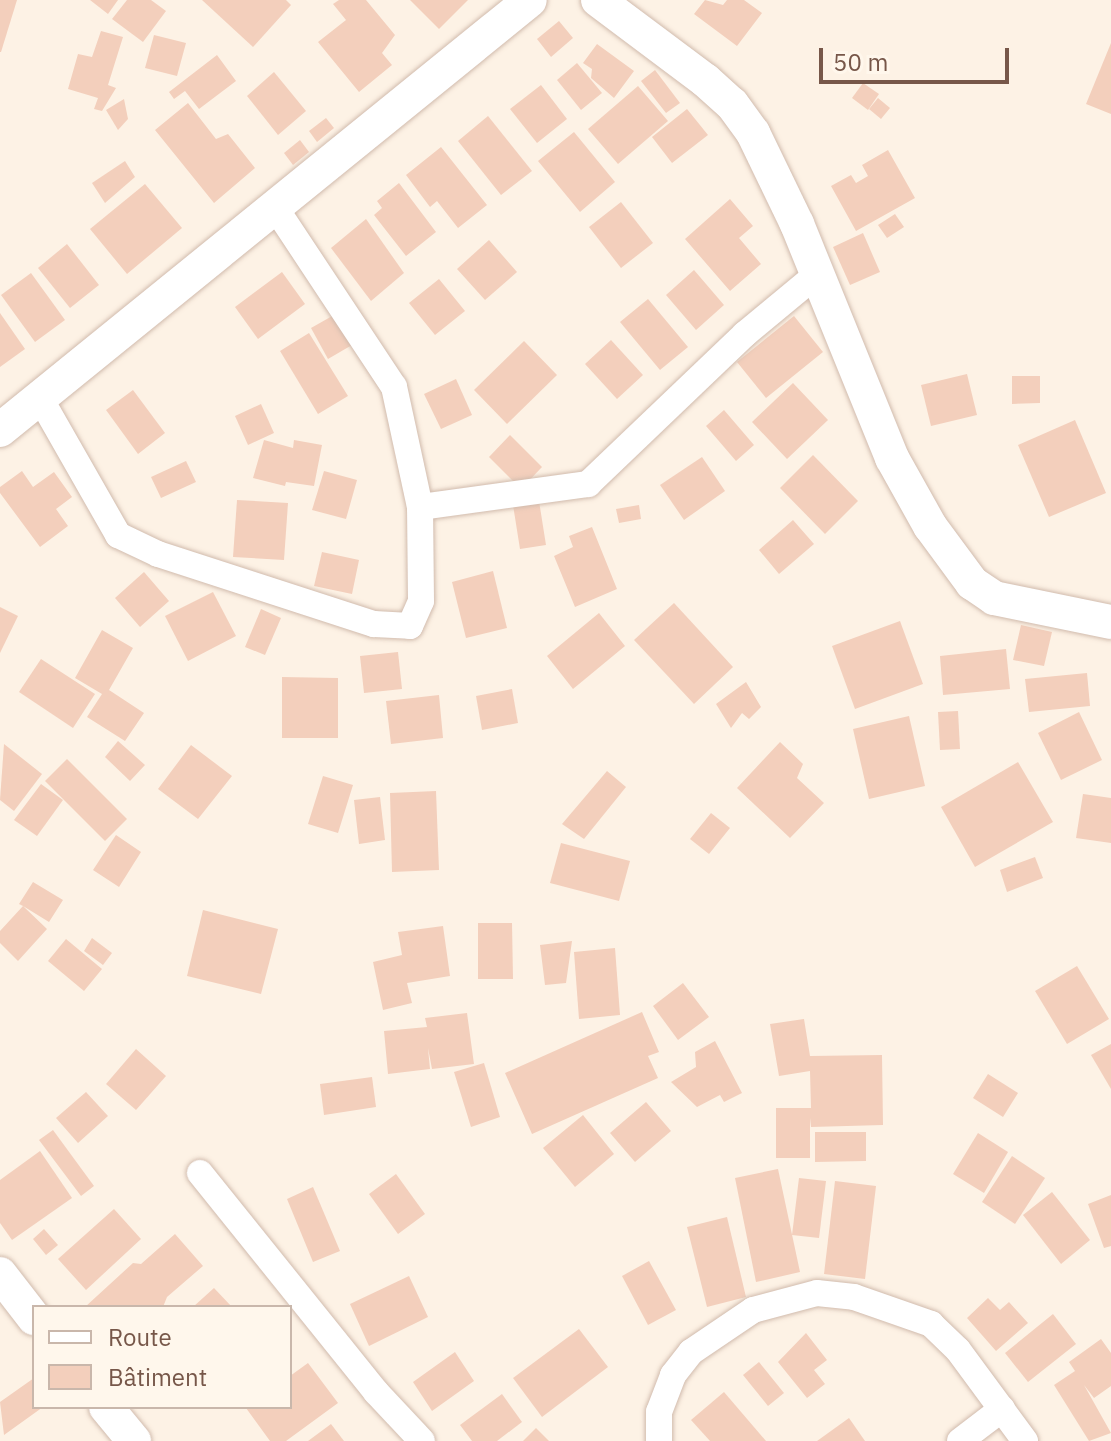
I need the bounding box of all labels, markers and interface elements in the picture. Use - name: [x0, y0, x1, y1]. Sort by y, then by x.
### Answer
- scale bar: [823, 32, 1013, 82]
- text: 50 m: [833, 46, 888, 78]
- legend: [32, 1305, 292, 1409]
- text: Route: [108, 1321, 172, 1353]
- text: Bâtiment: [108, 1361, 207, 1393]

